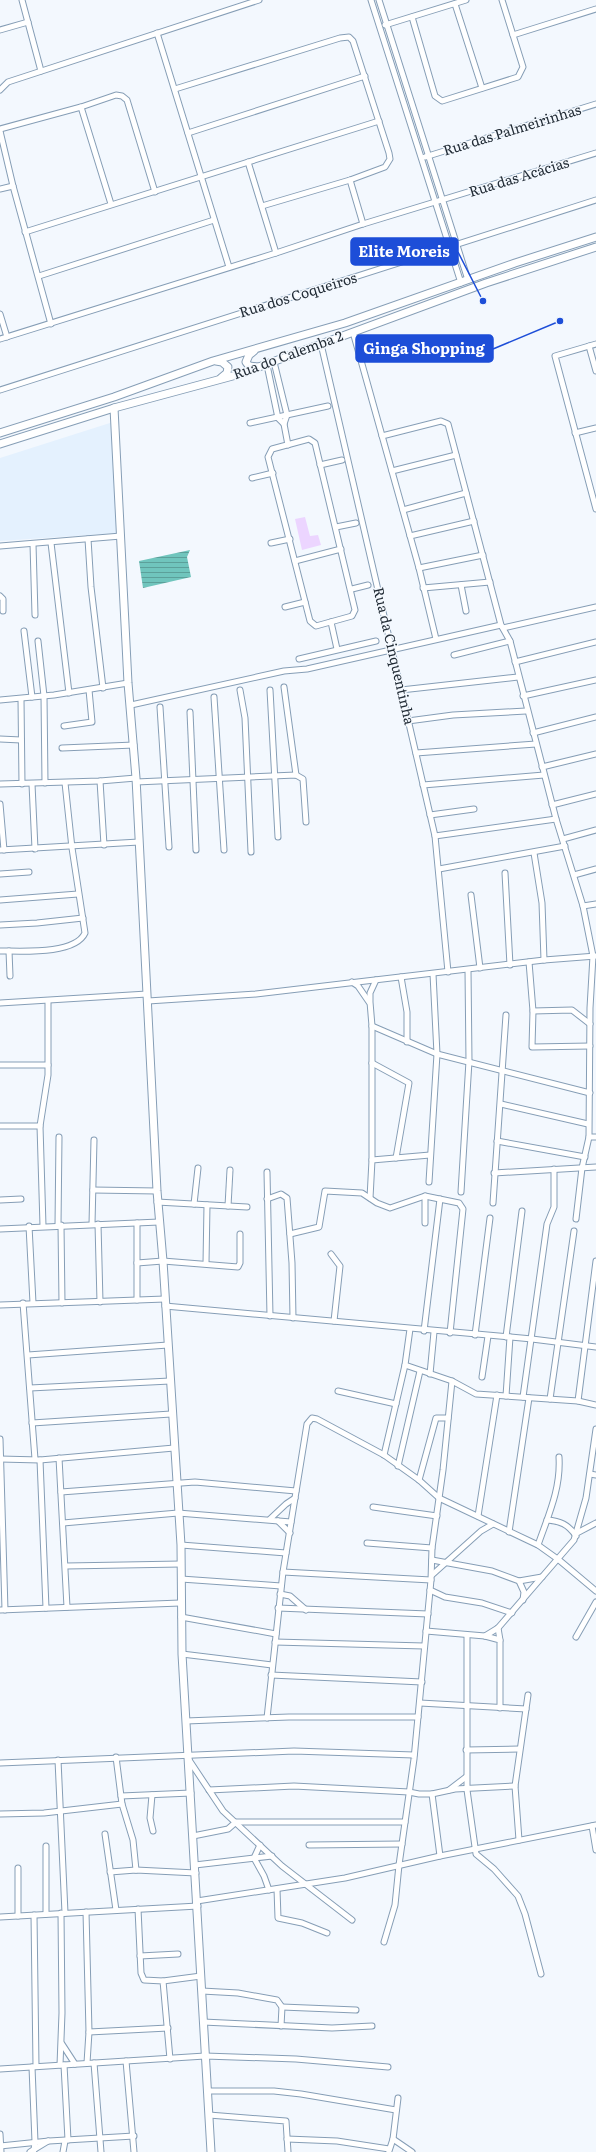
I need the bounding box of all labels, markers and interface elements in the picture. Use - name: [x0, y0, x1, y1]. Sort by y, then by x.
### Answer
- street label: Rua das Palmeirinhas: [440, 99, 583, 160]
- street label: Rua das Acácias: [466, 151, 571, 201]
- callout: Elite Moreis: [351, 238, 458, 265]
- text: Elite Moreis: [358, 239, 450, 262]
- street label: Rua dos Coqueiros: [236, 267, 359, 321]
- street label: Rua do Calemba 2: [230, 325, 346, 383]
- callout: Ginga Shopping: [356, 335, 493, 362]
- text: Ginga Shopping: [363, 336, 486, 359]
- street label: Rua da Cinquentinha: [369, 585, 421, 727]

